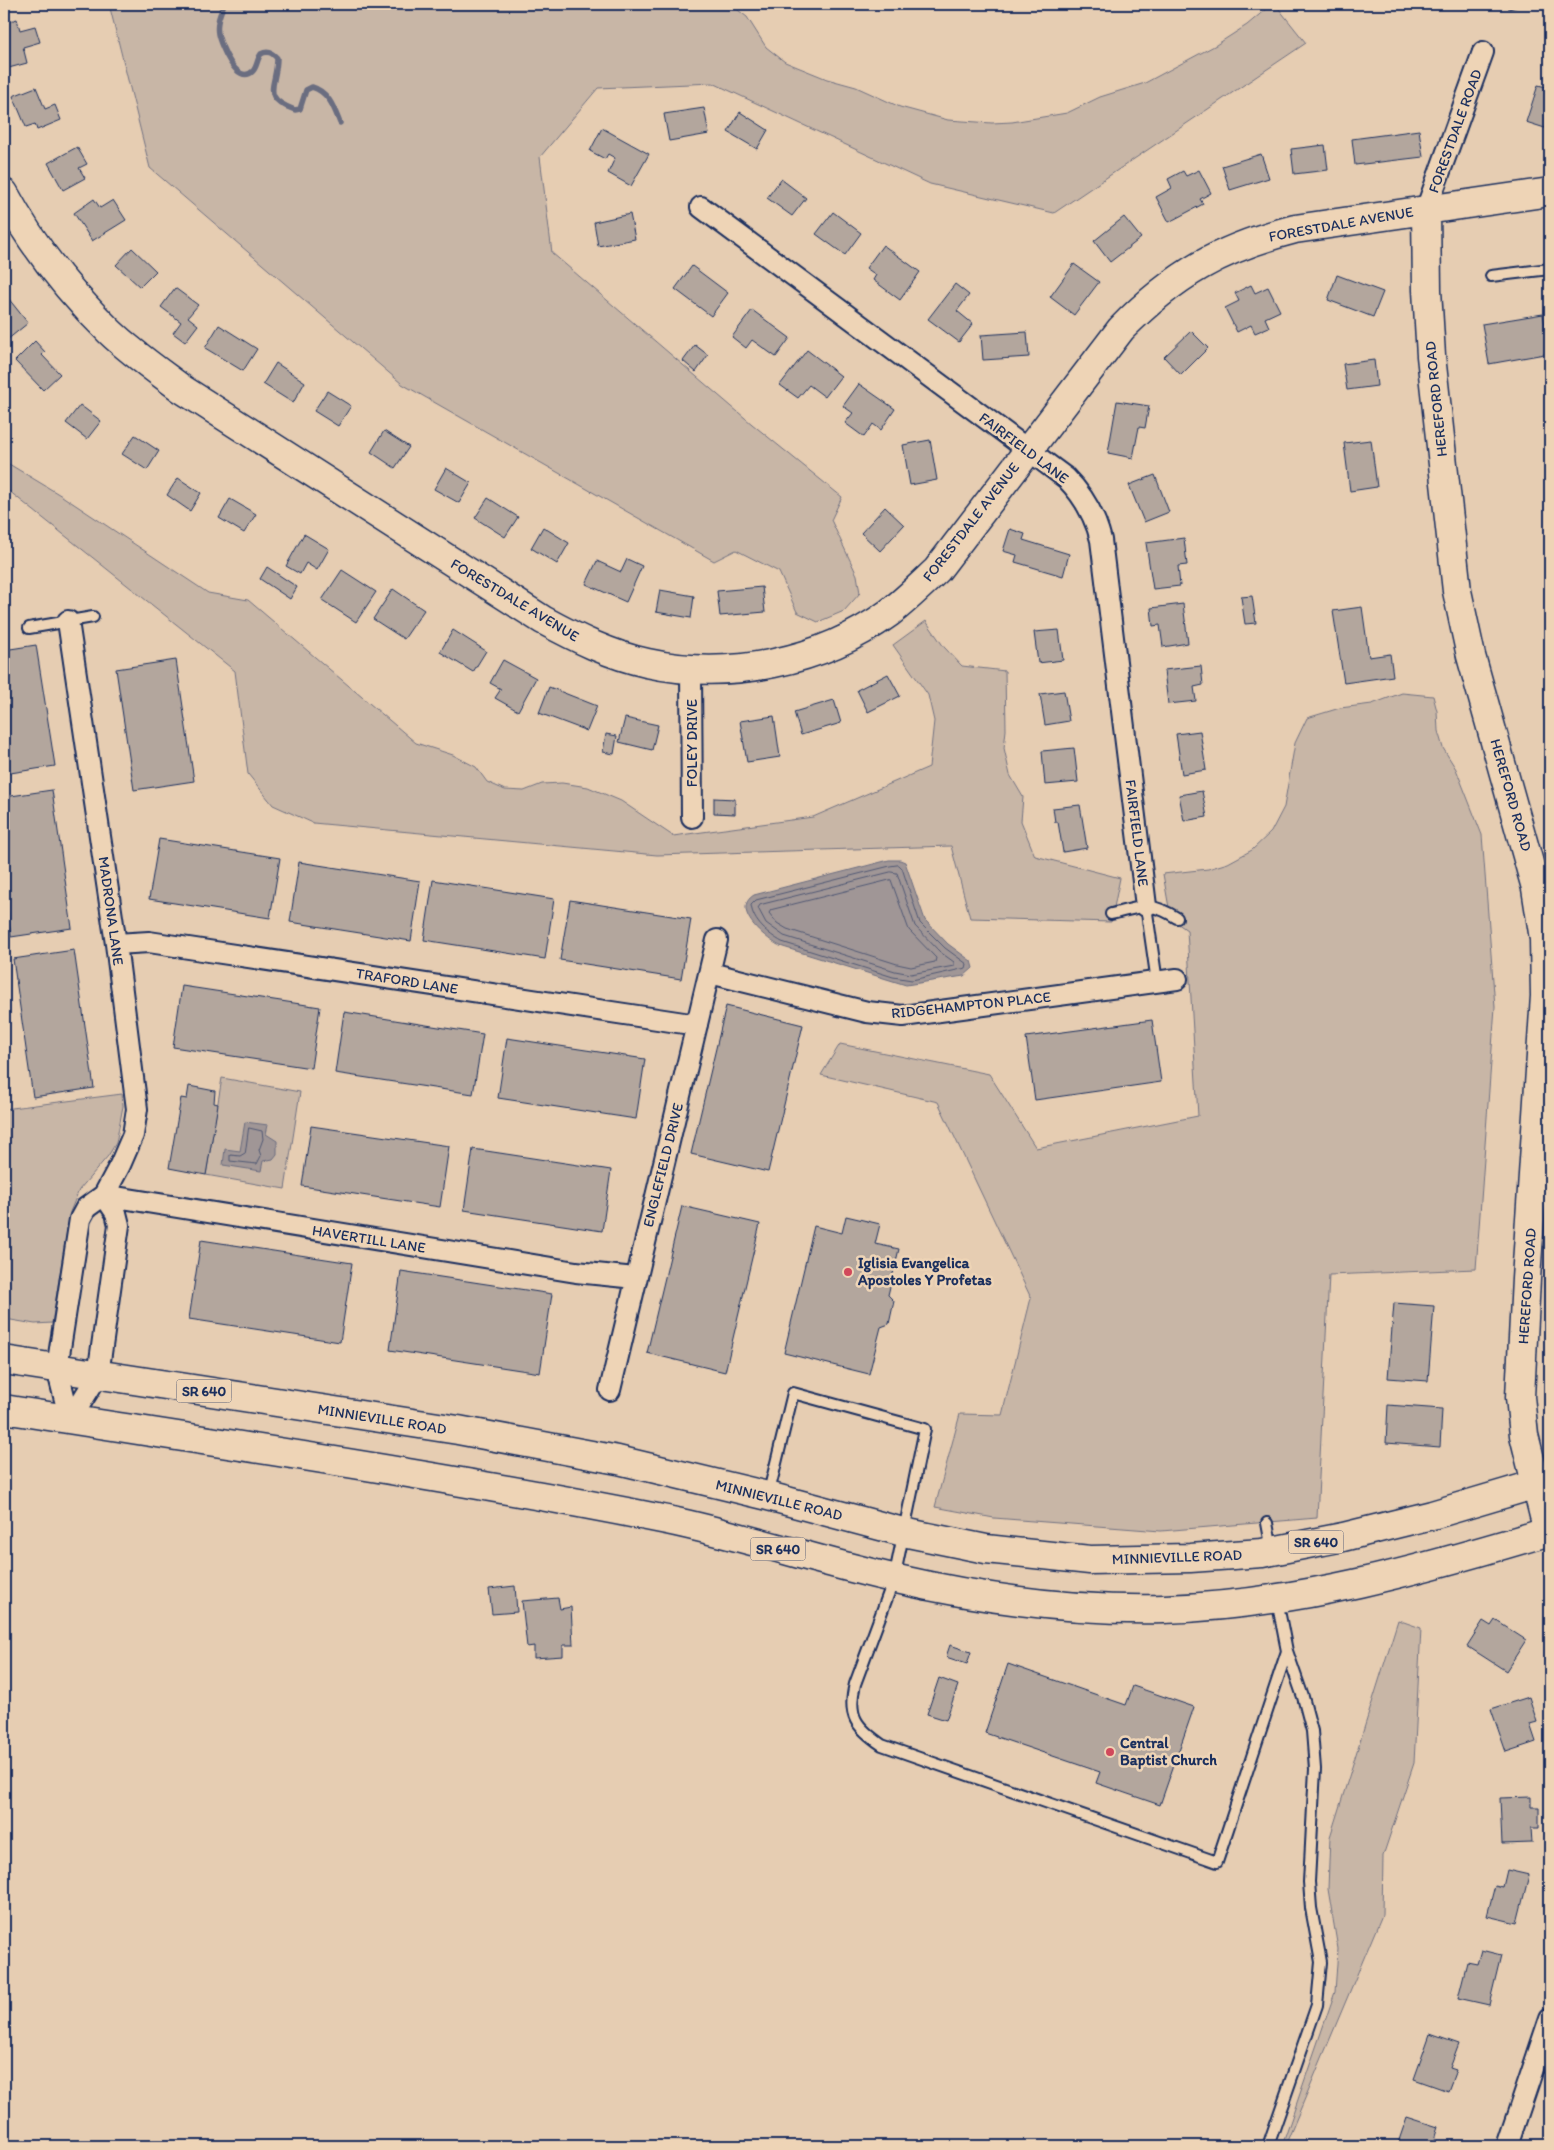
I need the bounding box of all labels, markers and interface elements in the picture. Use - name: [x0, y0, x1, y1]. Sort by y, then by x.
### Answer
- street label: FORESTDALE ROAD: [1424, 67, 1486, 195]
- street label: FORESTDALE AVENUE: [1267, 202, 1415, 246]
- street label: HEREFORD ROAD: [1421, 340, 1451, 458]
- street label: FAIRFIELD LANE: [976, 408, 1072, 488]
- street label: FORESTDALE AVENUE: [919, 459, 1023, 585]
- street label: FORESTDALE AVENUE: [448, 555, 582, 645]
- street label: FOLEY DRIVE: [683, 699, 701, 787]
- street label: HEREFORD ROAD: [1486, 737, 1536, 853]
- street label: FAIRFIELD LANE: [1122, 779, 1152, 887]
- street label: MADRONA LANE: [94, 855, 128, 967]
- street label: TRAFORD LANE: [355, 964, 459, 998]
- street label: RIDGEHAMPTON PLACE: [890, 988, 1052, 1022]
- street label: ENGLEFIELD DRIVE: [639, 1101, 687, 1229]
- street label: HAVERTILL LANE: [311, 1221, 427, 1257]
- street label: HEREFORD ROAD: [1514, 1227, 1540, 1345]
- place label: Iglisia Evangelica Apostoles Y Profetas: [857, 1254, 992, 1290]
- marker: Iglisia Evangelica Apostoles Y Profetas: [842, 1266, 854, 1278]
- road number: SR 640: [176, 1380, 232, 1402]
- street label: MINNIEVILLE ROAD: [316, 1400, 448, 1438]
- street label: MINNIEVILLE ROAD: [714, 1476, 844, 1524]
- road number: SR 640: [1288, 1530, 1344, 1554]
- road number: SR 640: [750, 1538, 806, 1560]
- street label: MINNIEVILLE ROAD: [1112, 1546, 1242, 1568]
- place label: Central Baptist Church: [1120, 1734, 1217, 1770]
- marker: Central Baptist Church: [1104, 1746, 1116, 1758]

